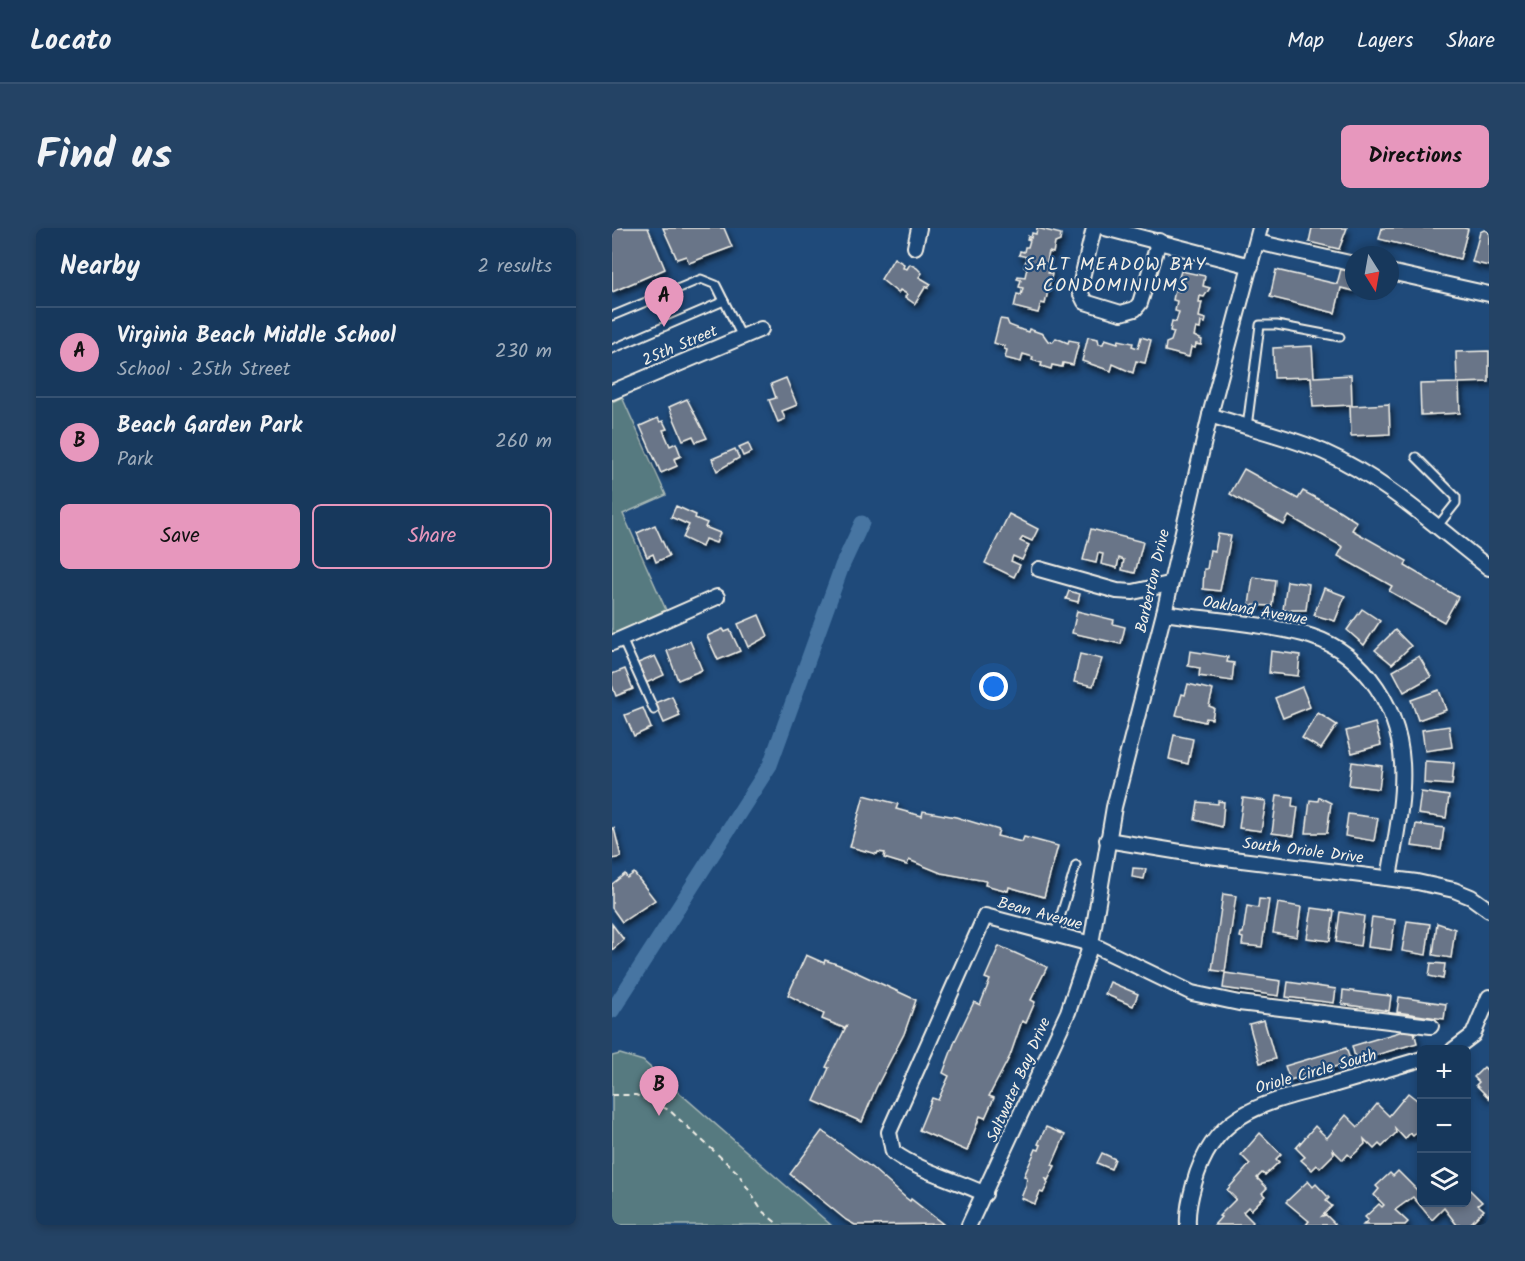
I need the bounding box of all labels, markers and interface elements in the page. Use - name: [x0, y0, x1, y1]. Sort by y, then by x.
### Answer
- text: Locato: [30, 19, 111, 64]
- text: Map: [1287, 25, 1324, 58]
- text: Layers: [1357, 25, 1413, 58]
- text: Share: [1446, 25, 1495, 58]
- text: Find us: [36, 123, 172, 190]
- button: Directions: [1341, 125, 1489, 188]
- text: Nearby: [60, 246, 140, 288]
- north arrow: [1345, 246, 1399, 300]
- text: 2 results: [477, 251, 552, 283]
- district label: SALT MEADOW BAY CONDOMINIUMS: [1025, 251, 1207, 301]
- pin: A: [644, 278, 684, 327]
- text: Virginia Beach Middle School: [117, 319, 396, 354]
- street label: 25th Street: [638, 319, 722, 373]
- text: A: [73, 336, 86, 368]
- text: 230 m: [495, 336, 552, 368]
- text: School · 25th Street: [117, 354, 291, 386]
- text: Beach Garden Park: [117, 409, 302, 444]
- text: B: [73, 426, 86, 458]
- text: 260 m: [495, 426, 552, 458]
- text: Park: [117, 444, 153, 476]
- button: Save: [60, 504, 300, 569]
- button: Share: [312, 504, 552, 569]
- street label: Barberton Drive: [1129, 527, 1177, 635]
- street label: Oakland Avenue: [1200, 589, 1310, 633]
- your location: [979, 672, 1008, 701]
- street label: South Oriole Drive: [1241, 831, 1365, 871]
- street label: Bean Avenue: [995, 891, 1085, 937]
- street label: Saltwater Bay Drive: [980, 1013, 1058, 1147]
- street label: Oriole Circle South: [1252, 1043, 1380, 1101]
- map controls: [1417, 1045, 1471, 1207]
- button: +: [1417, 1045, 1471, 1099]
- pin: B: [640, 1066, 678, 1116]
- button: −: [1417, 1099, 1471, 1153]
- button: layers: [1417, 1153, 1471, 1207]

